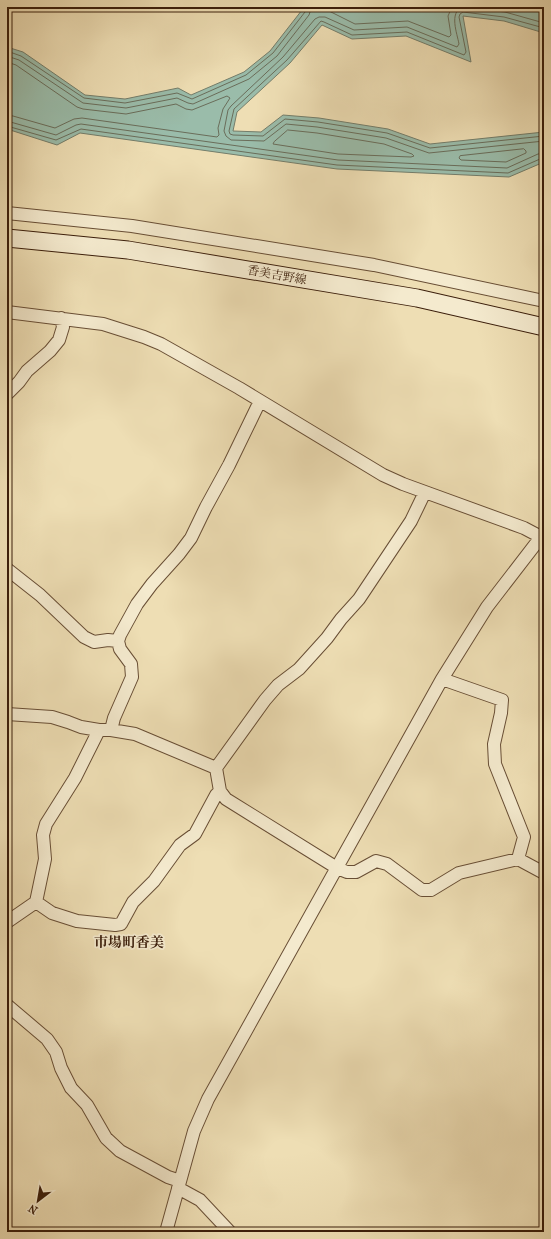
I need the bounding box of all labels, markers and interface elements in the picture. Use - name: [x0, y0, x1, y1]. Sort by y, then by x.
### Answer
- street label: 香美吉野線: [246, 263, 308, 287]
- district label: 市場町香美: [94, 934, 164, 951]
- north arrow: [18, 1181, 58, 1221]
- text: N: [26, 1201, 40, 1217]

